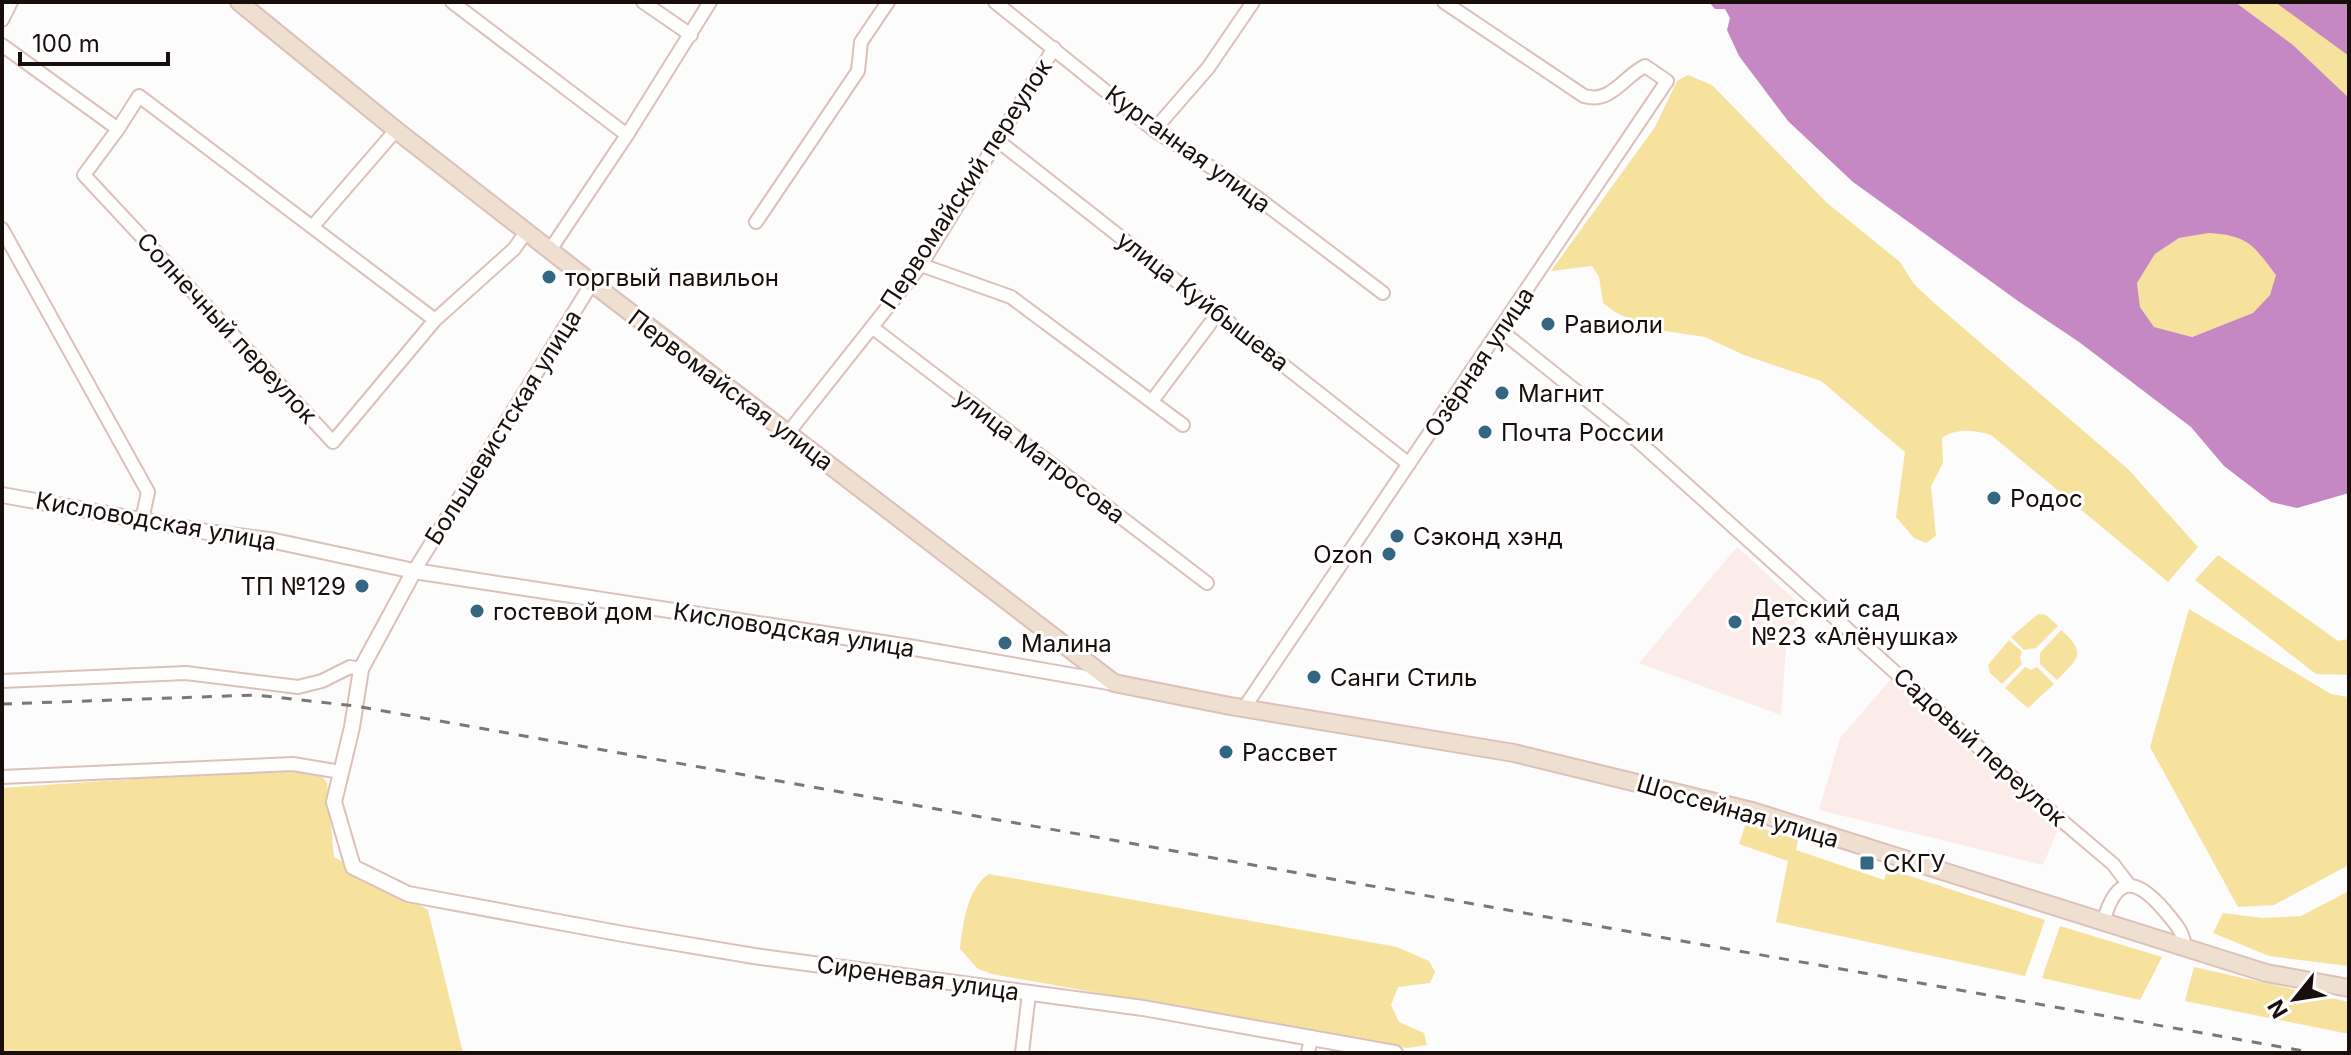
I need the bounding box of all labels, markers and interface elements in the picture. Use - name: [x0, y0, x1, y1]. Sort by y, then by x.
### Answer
- scale bar: [20, 16, 168, 66]
- text: 100 m: [32, 29, 100, 58]
- street label: Первомайский переулок: [874, 53, 1058, 315]
- street label: Курганная улица: [1100, 79, 1276, 219]
- street label: улица Куйбышева: [1111, 225, 1295, 377]
- street label: Солнечный переулок: [131, 226, 323, 430]
- place label: торгвый павильон: [565, 263, 779, 292]
- marker: торгвый павильон: [540, 268, 558, 286]
- street label: Озёрная улица: [1418, 281, 1540, 443]
- street label: Первомайская улица: [623, 303, 839, 477]
- street label: Большевистская улица: [419, 304, 587, 550]
- place label: Равиоли: [1564, 310, 1663, 339]
- marker: Равиоли: [1539, 315, 1557, 333]
- place label: Магнит: [1518, 379, 1604, 408]
- street label: улица Матросова: [949, 382, 1131, 530]
- marker: Магнит: [1493, 384, 1511, 402]
- place label: Почта России: [1501, 418, 1664, 447]
- marker: Почта России: [1476, 423, 1494, 441]
- place label: Родос: [2010, 484, 2083, 513]
- street label: Кисловодская улица: [33, 486, 279, 556]
- marker: Родос: [1985, 489, 2003, 507]
- place label: Сэконд хэнд: [1413, 522, 1563, 551]
- marker: Сэконд хэнд: [1388, 527, 1406, 545]
- place label: Ozon: [1313, 540, 1373, 569]
- marker: Ozon: [1380, 545, 1398, 563]
- place label: ТП №129: [240, 572, 346, 601]
- marker: ТП №129: [353, 577, 371, 595]
- place label: Детский сад №23 «Алёнушка»: [1751, 594, 1959, 651]
- place label: гостевой дом: [493, 597, 653, 626]
- street label: Кисловодская улица: [671, 597, 917, 663]
- marker: гостевой дом: [468, 602, 486, 620]
- marker: Детский сад №23 «Алёнушка»: [1726, 613, 1744, 631]
- place label: Малина: [1021, 629, 1112, 658]
- marker: Малина: [996, 634, 1014, 652]
- street label: Садовый переулок: [1888, 662, 2072, 832]
- place label: Санги Стиль: [1330, 663, 1477, 692]
- marker: Санги Стиль: [1305, 668, 1323, 686]
- place label: Рассвет: [1242, 738, 1337, 767]
- marker: Рассвет: [1217, 743, 1235, 761]
- street label: Шоссейная улица: [1634, 768, 1842, 854]
- place label: СКГУ: [1883, 849, 1946, 878]
- marker: СКГУ: [1858, 854, 1876, 872]
- street label: Сиреневая улица: [815, 949, 1021, 1007]
- north arrow: [2255, 959, 2335, 1039]
- text: N: [2262, 995, 2293, 1023]

